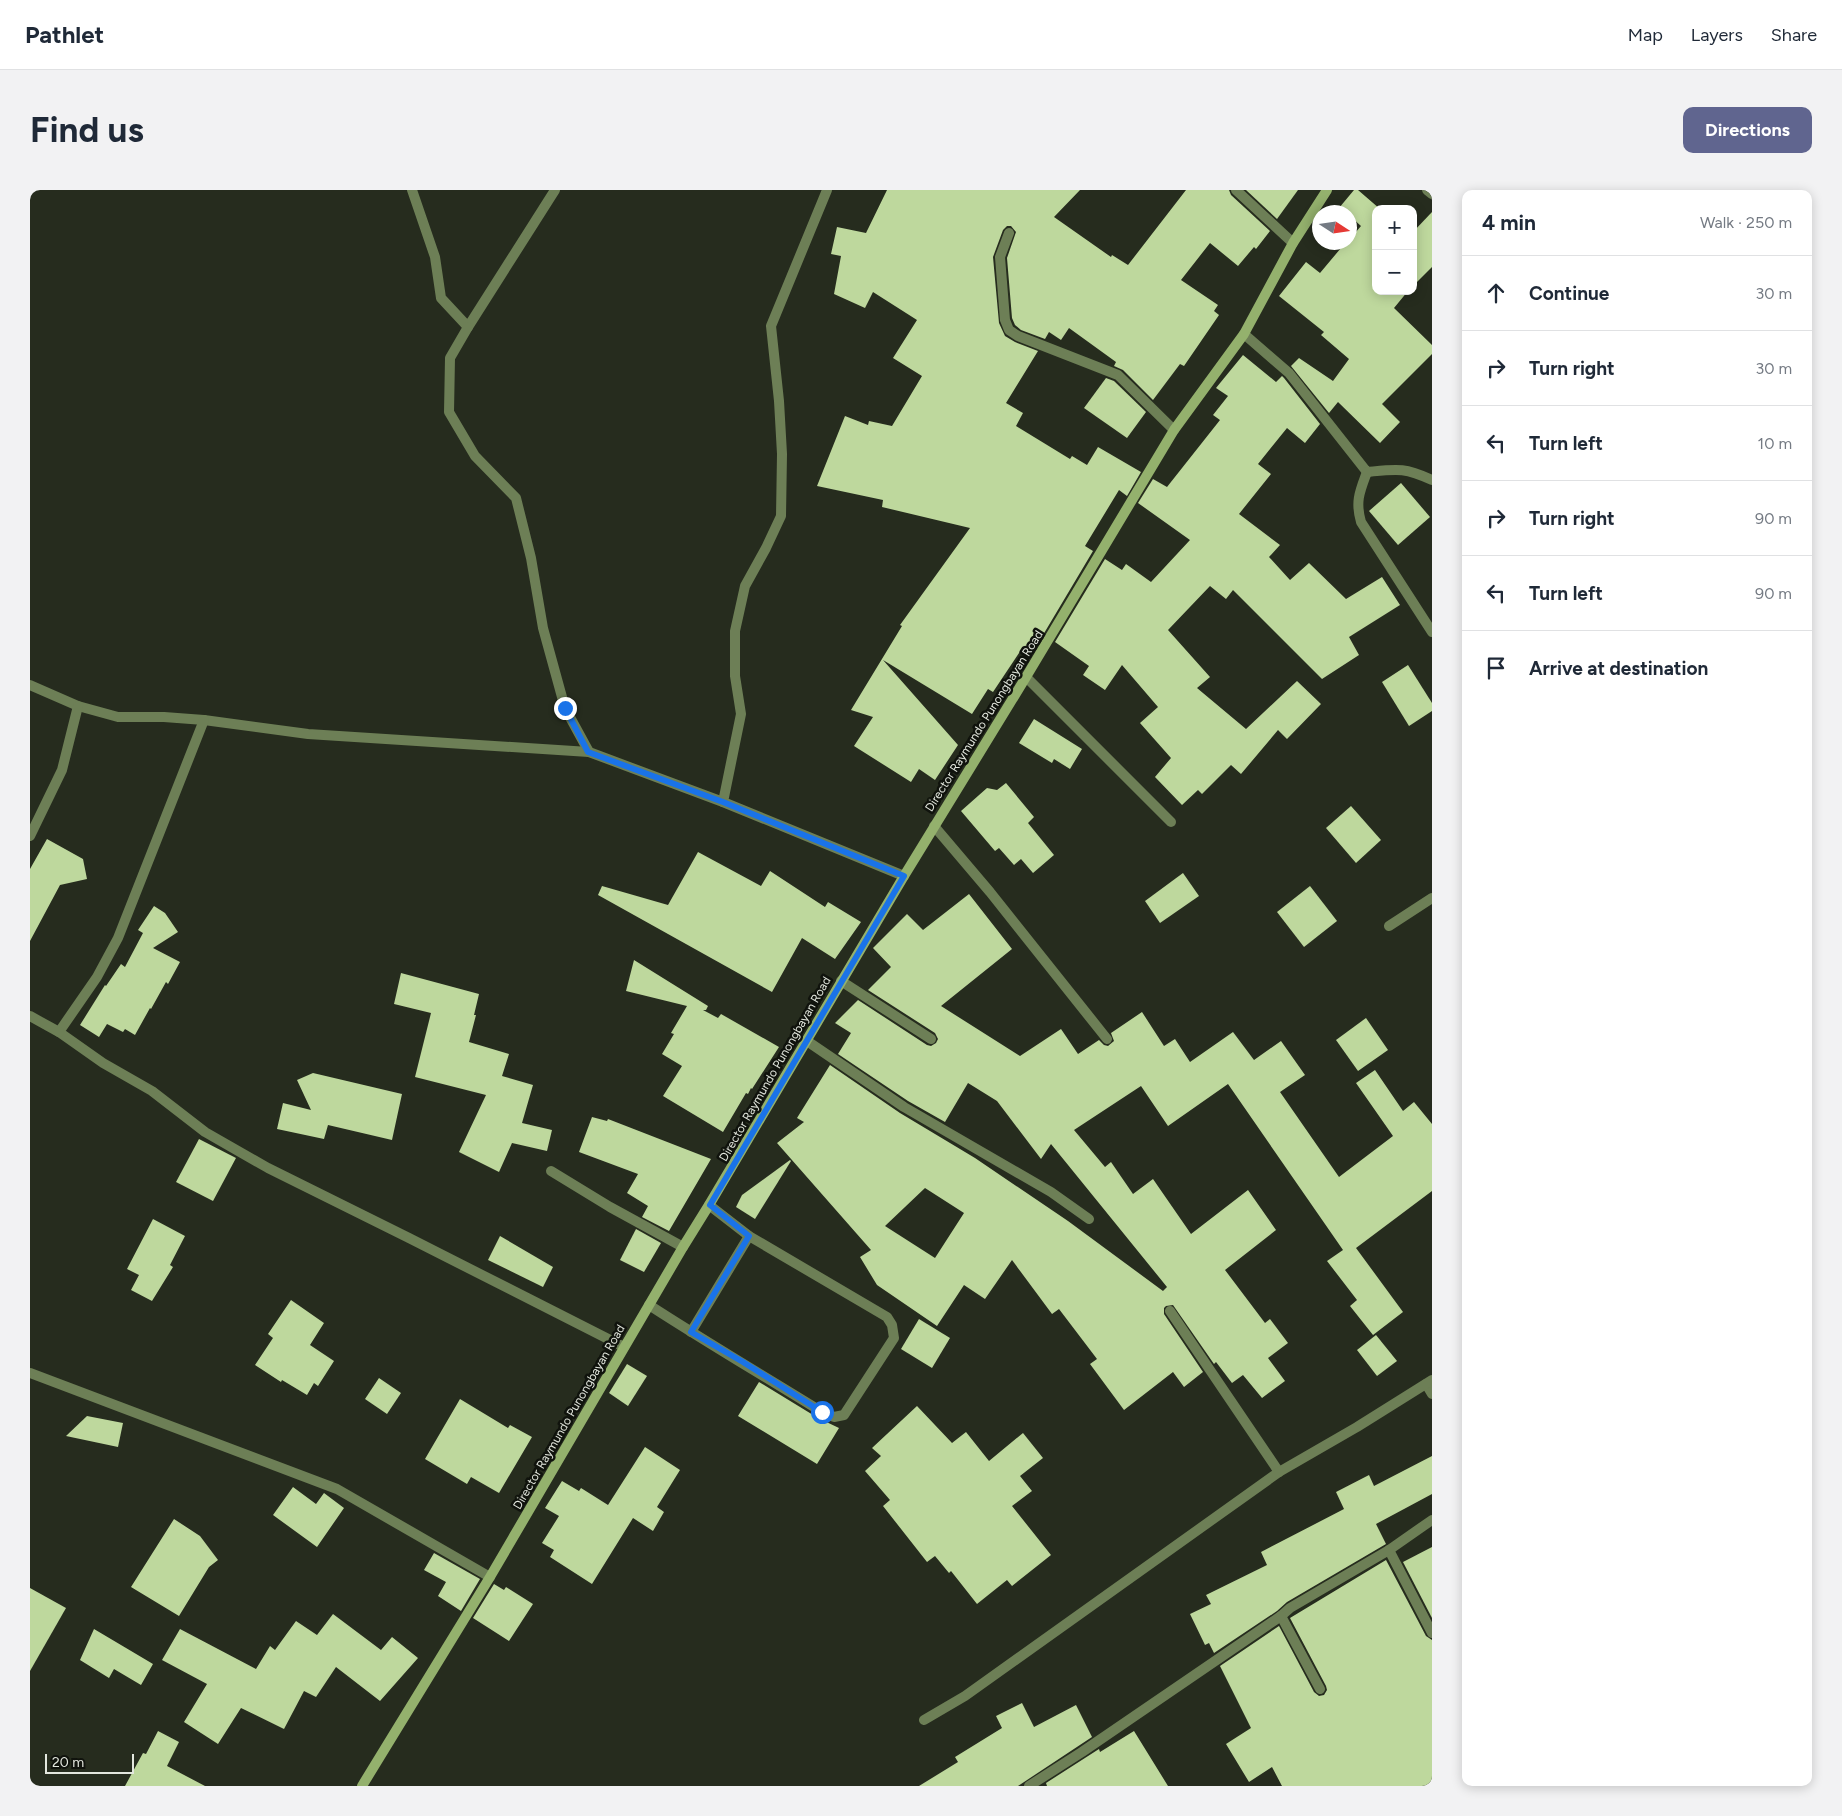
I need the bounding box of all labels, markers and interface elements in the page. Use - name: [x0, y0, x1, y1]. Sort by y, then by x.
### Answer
- text: Pathlet: [25, 20, 104, 49]
- text: Map: [1628, 24, 1663, 46]
- text: Layers: [1691, 24, 1743, 46]
- text: Share: [1771, 24, 1817, 46]
- button: Directions: [1683, 107, 1812, 153]
- text: Find us: [30, 109, 144, 151]
- north arrow: [1312, 205, 1357, 250]
- map controls: [1372, 205, 1417, 295]
- button: +: [1372, 205, 1417, 250]
- text: 4 min: [1482, 210, 1536, 235]
- text: Walk · 250 m: [1700, 213, 1792, 232]
- button: −: [1372, 250, 1417, 295]
- icon: ahead: [1482, 279, 1510, 307]
- text: Continue: [1529, 282, 1609, 305]
- text: 30 m: [1755, 284, 1792, 303]
- icon: right: [1482, 354, 1510, 382]
- text: Turn right: [1529, 357, 1615, 380]
- text: 30 m: [1755, 359, 1792, 378]
- icon: left: [1482, 429, 1510, 457]
- text: Turn left: [1529, 432, 1603, 455]
- text: 10 m: [1758, 434, 1792, 453]
- icon: right: [1482, 504, 1510, 532]
- text: Turn right: [1529, 507, 1615, 530]
- text: 90 m: [1755, 509, 1792, 528]
- icon: left: [1482, 579, 1510, 607]
- text: Turn left: [1529, 582, 1603, 605]
- text: 90 m: [1755, 584, 1792, 603]
- street label: Director Raymundo Punongbayan Road: [922, 628, 1046, 814]
- icon: arrive: [1482, 654, 1510, 682]
- text: Arrive at destination: [1529, 657, 1708, 680]
- route end: [554, 697, 577, 720]
- street label: Director Raymundo Punongbayan Road: [716, 974, 834, 1164]
- street label: Director Raymundo Punongbayan Road: [510, 1322, 628, 1512]
- route start: [811, 1401, 834, 1424]
- scale bar: [45, 1751, 134, 1774]
- text: 20 m: [52, 1754, 84, 1771]

